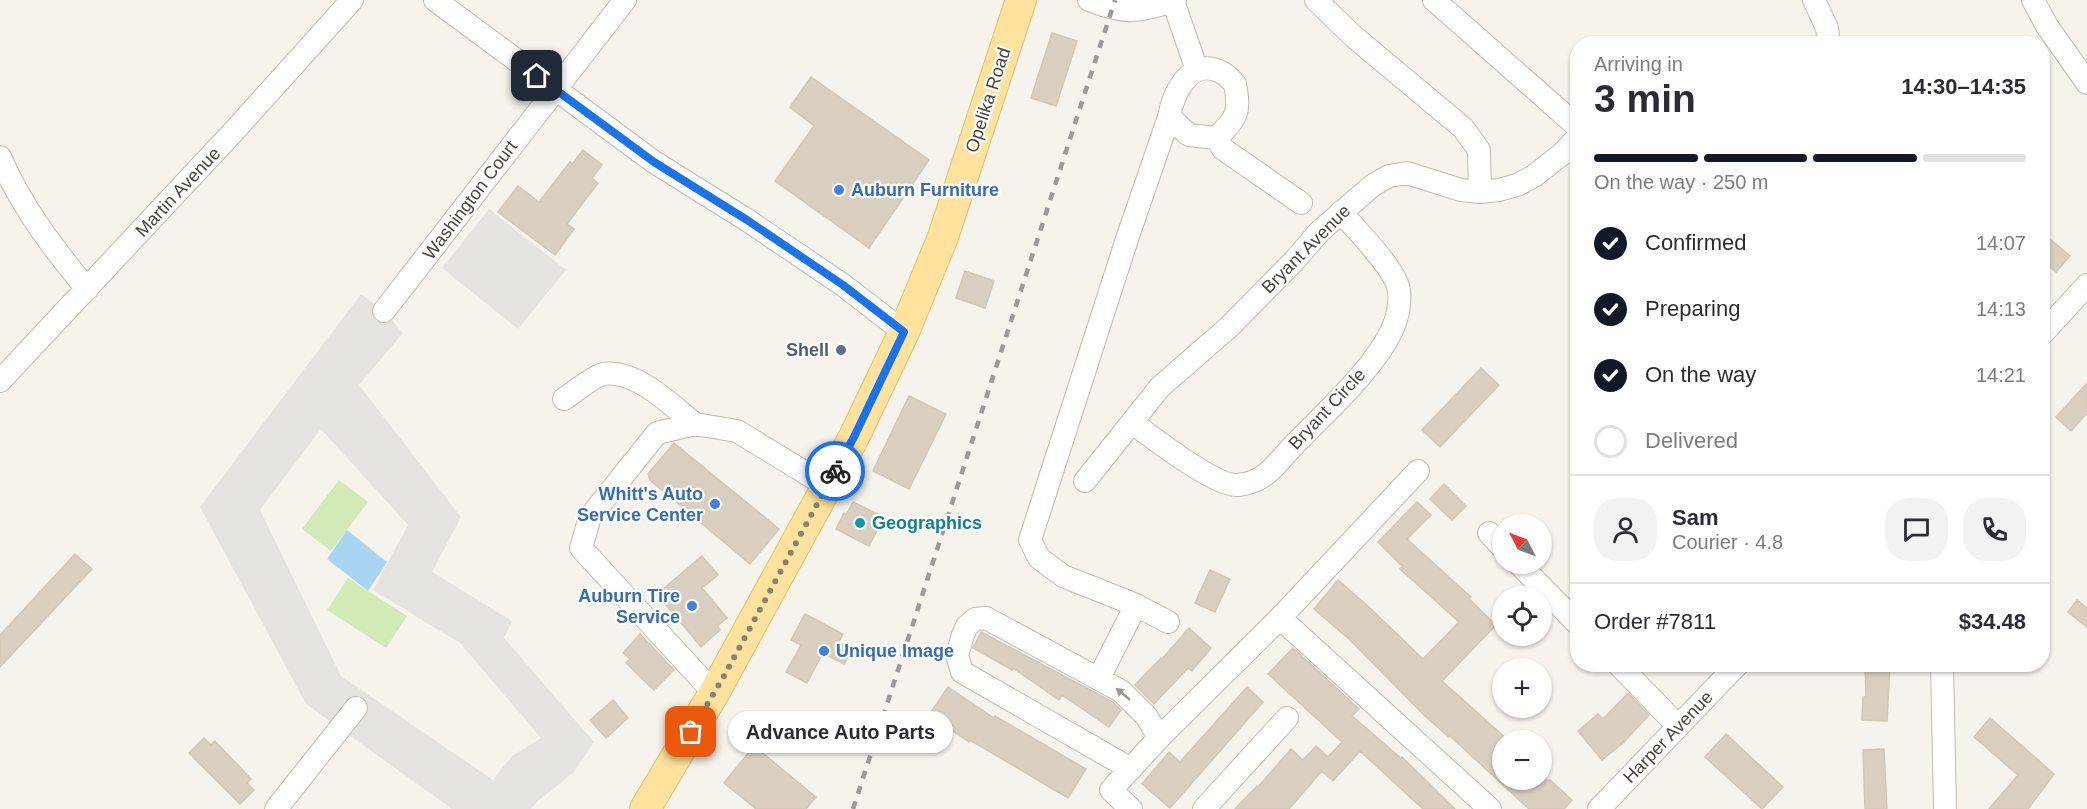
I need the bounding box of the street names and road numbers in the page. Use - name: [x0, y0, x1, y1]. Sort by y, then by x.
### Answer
- street label: Opelika Road: [962, 45, 1014, 155]
- street label: Washington Court: [419, 137, 521, 263]
- street label: Martin Avenue: [132, 143, 224, 241]
- street label: Bryant Avenue: [1258, 201, 1354, 297]
- street label: Bryant Circle: [1285, 365, 1369, 453]
- street label: Harper Avenue: [1619, 687, 1717, 787]

